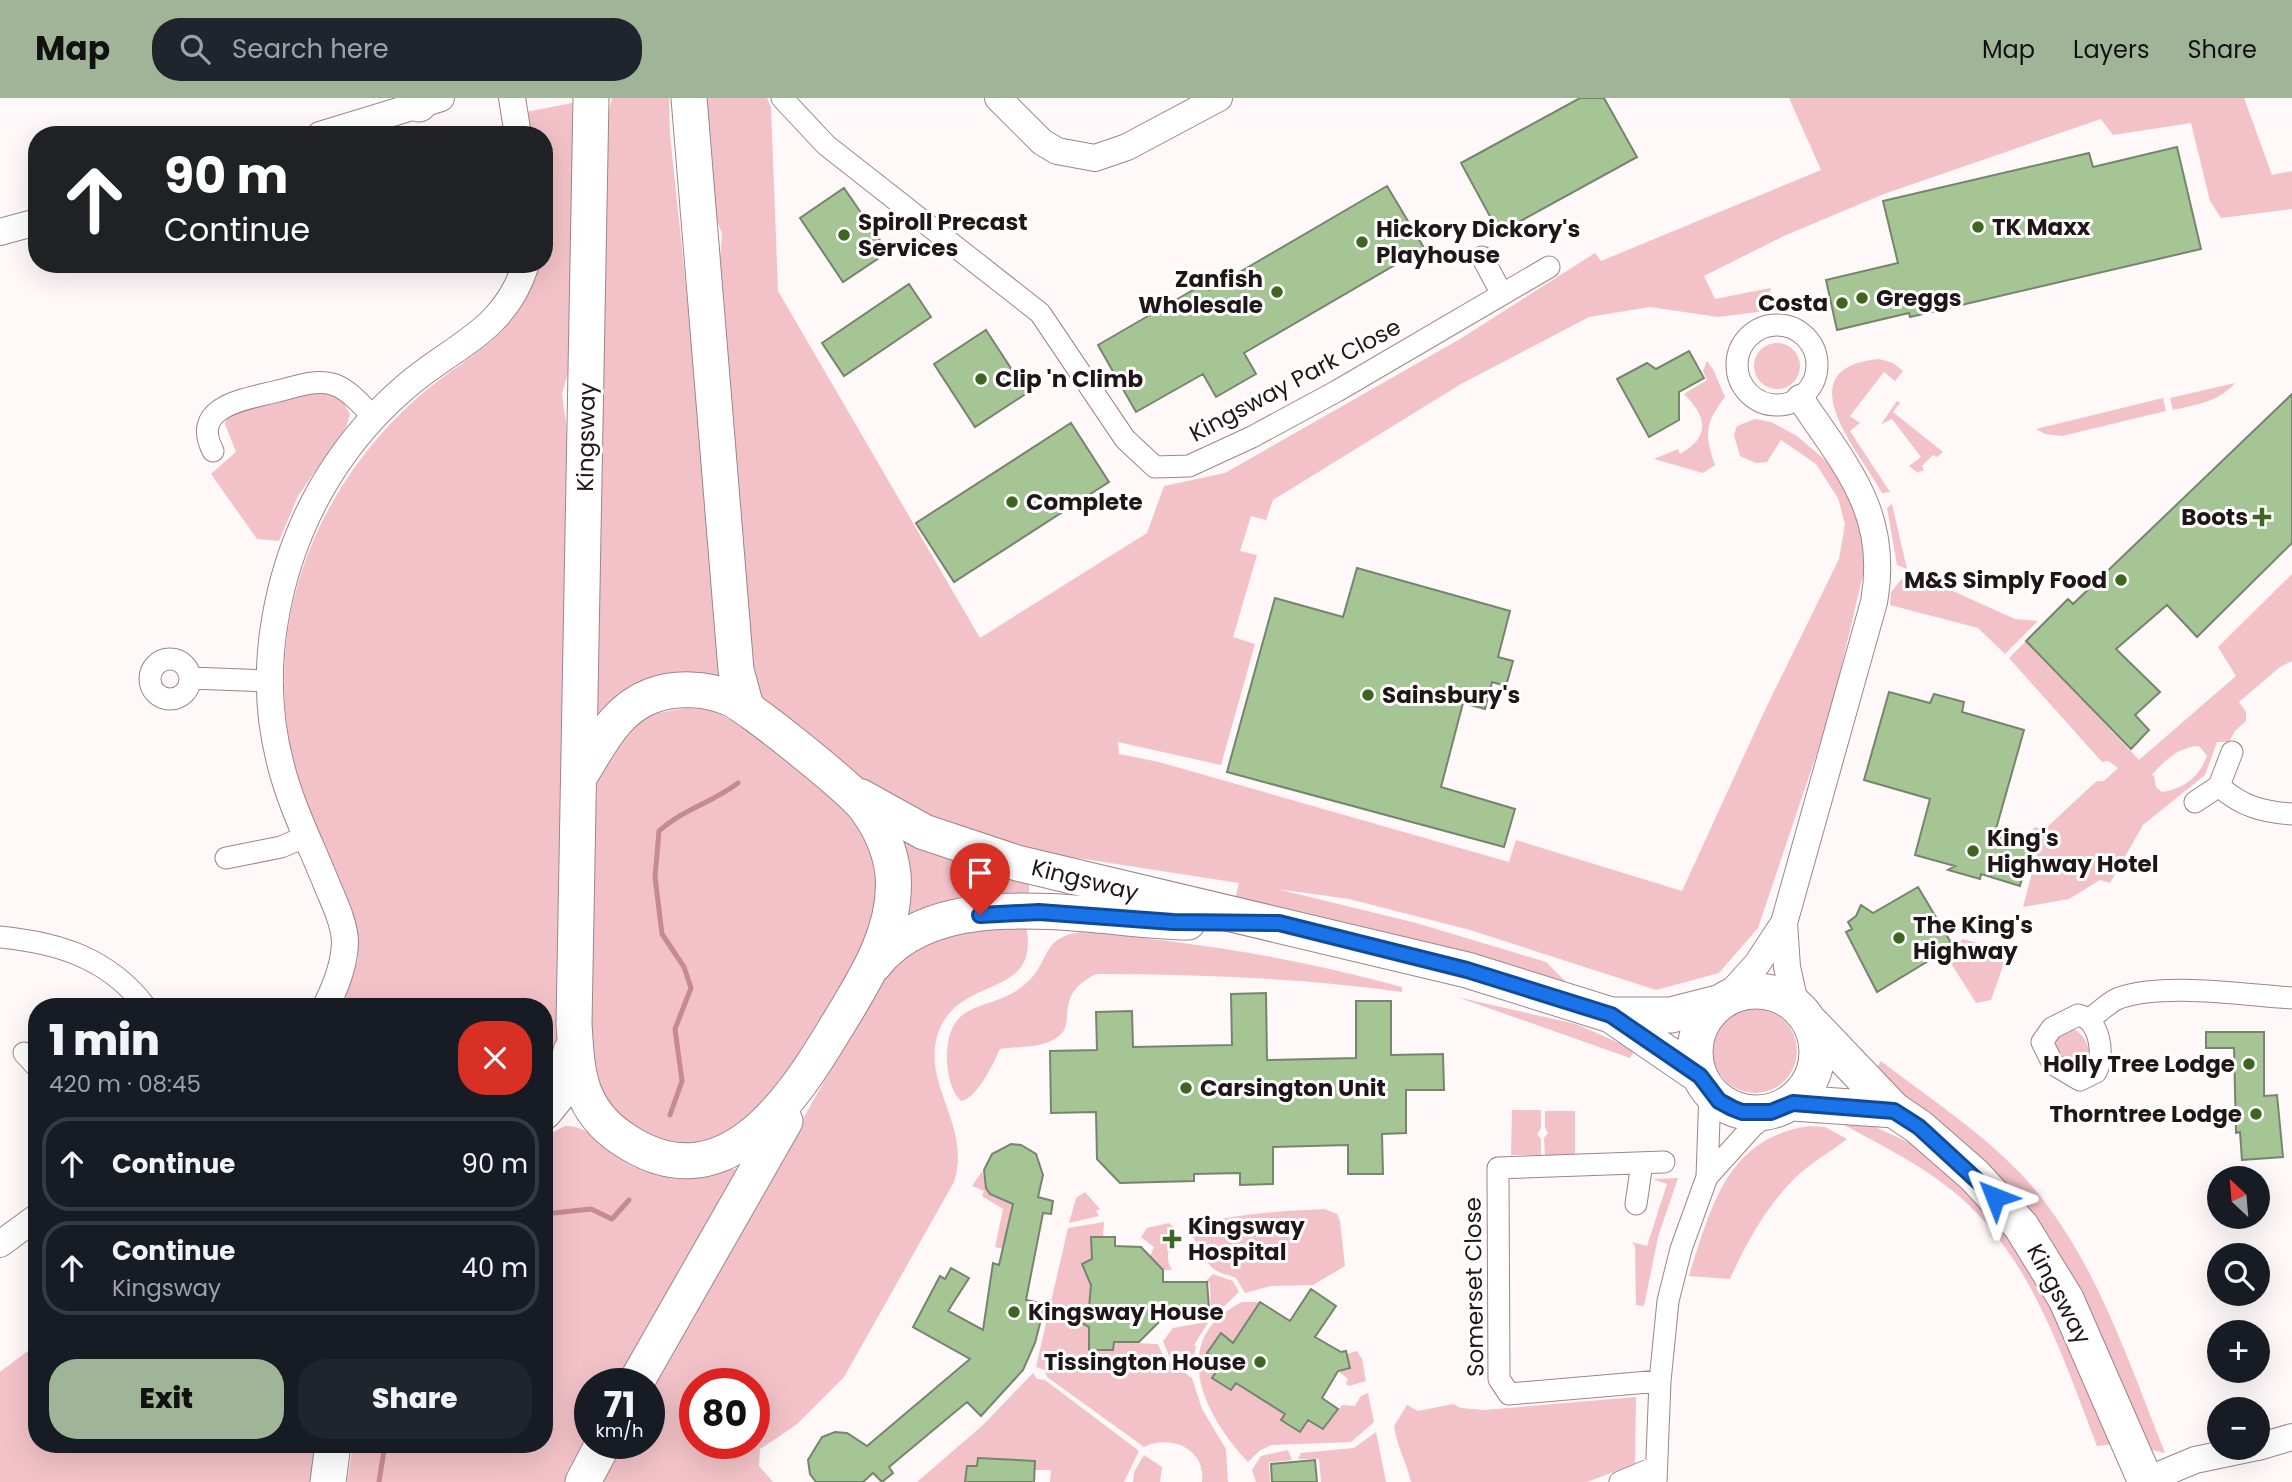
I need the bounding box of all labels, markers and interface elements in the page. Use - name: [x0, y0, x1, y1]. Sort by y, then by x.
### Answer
- search box: [152, 18, 642, 81]
- text: Map: [35, 25, 110, 72]
- icon: search: [176, 30, 214, 68]
- text: Search here: [232, 31, 389, 67]
- text: Map: [1982, 33, 2035, 66]
- text: Layers: [2073, 33, 2149, 66]
- text: Share: [2187, 33, 2257, 66]
- text: 90 m: [164, 142, 288, 210]
- icon: ahead: [49, 154, 140, 245]
- place label: Spiroll Precast Services: [858, 206, 1028, 264]
- text: Continue: [164, 207, 310, 252]
- place label: TK Maxx: [1992, 211, 2091, 243]
- place label: Hickory Dickory's Playhouse: [1376, 213, 1580, 271]
- marker: TK Maxx: [1970, 219, 1986, 235]
- marker: Spiroll Precast Services: [836, 227, 852, 243]
- marker: Hickory Dickory's Playhouse: [1354, 234, 1370, 250]
- place label: Zanfish Wholesale: [1138, 263, 1263, 321]
- place label: Greggs: [1876, 282, 1962, 314]
- marker: Zanfish Wholesale: [1269, 284, 1285, 300]
- place label: Costa: [1758, 287, 1828, 319]
- marker: Greggs: [1854, 290, 1870, 306]
- marker: Costa: [1834, 295, 1850, 311]
- street label: Kingsway Park Close: [1184, 311, 1406, 449]
- place label: Clip 'n Climb: [995, 363, 1143, 395]
- marker: Clip 'n Climb: [973, 371, 989, 387]
- street label: Kingsway: [569, 382, 603, 492]
- place label: Complete: [1026, 486, 1143, 518]
- marker: Complete: [1004, 494, 1020, 510]
- place label: Boots: [2181, 501, 2248, 533]
- marker: Boots: [2254, 509, 2270, 525]
- place label: M&S Simply Food: [1904, 564, 2107, 596]
- marker: M&S Simply Food: [2113, 572, 2129, 588]
- place label: Sainsbury's: [1382, 679, 1520, 711]
- marker: Sainsbury's: [1360, 687, 1376, 703]
- place label: King's Highway Hotel: [1987, 822, 2158, 880]
- pin: [950, 843, 1010, 915]
- marker: King's Highway Hotel: [1965, 843, 1981, 859]
- street label: Kingsway: [1028, 851, 1142, 909]
- icon: arrive: [961, 854, 999, 892]
- place label: The King's Highway: [1913, 909, 2033, 967]
- marker: The King's Highway: [1891, 930, 1907, 946]
- text: 1 min: [49, 1011, 160, 1070]
- button: close: [458, 1021, 532, 1095]
- place label: Holly Tree Lodge: [2043, 1048, 2235, 1080]
- marker: Holly Tree Lodge: [2241, 1056, 2257, 1072]
- text: 420 m · 08:45: [49, 1068, 201, 1100]
- place label: Carsington Unit: [1200, 1072, 1386, 1104]
- marker: Carsington Unit: [1178, 1080, 1194, 1096]
- place label: Thorntree Lodge: [2049, 1098, 2242, 1130]
- marker: Thorntree Lodge: [2248, 1106, 2264, 1122]
- icon: ahead: [53, 1145, 91, 1183]
- text: Continue: [112, 1146, 235, 1182]
- text: 90 m: [462, 1146, 528, 1182]
- position arrow: [1958, 1160, 2032, 1234]
- north arrow: [2207, 1166, 2270, 1228]
- map controls: [2207, 1166, 2270, 1460]
- street label: Somerset Close: [1456, 1197, 1492, 1377]
- place label: Kingsway Hospital: [1188, 1210, 1305, 1268]
- marker: Kingsway Hospital: [1162, 1229, 1182, 1249]
- text: Continue: [112, 1233, 235, 1269]
- street label: Kingsway: [2019, 1238, 2099, 1350]
- button: search: [2207, 1243, 2270, 1306]
- icon: ahead: [53, 1249, 91, 1287]
- text: 40 m: [462, 1250, 528, 1286]
- text: Kingsway: [112, 1272, 221, 1304]
- place label: Kingsway House: [1028, 1296, 1224, 1328]
- marker: Kingsway House: [1006, 1304, 1022, 1320]
- button: +: [2207, 1320, 2270, 1383]
- place label: Tissington House: [1044, 1346, 1246, 1378]
- marker: Tissington House: [1252, 1354, 1268, 1370]
- button: Exit: [49, 1359, 284, 1439]
- button: Share: [298, 1359, 532, 1439]
- speed limit sign: 80: [679, 1368, 770, 1459]
- text: 71: [604, 1380, 635, 1429]
- button: −: [2207, 1397, 2270, 1460]
- text: km/h: [596, 1418, 643, 1443]

